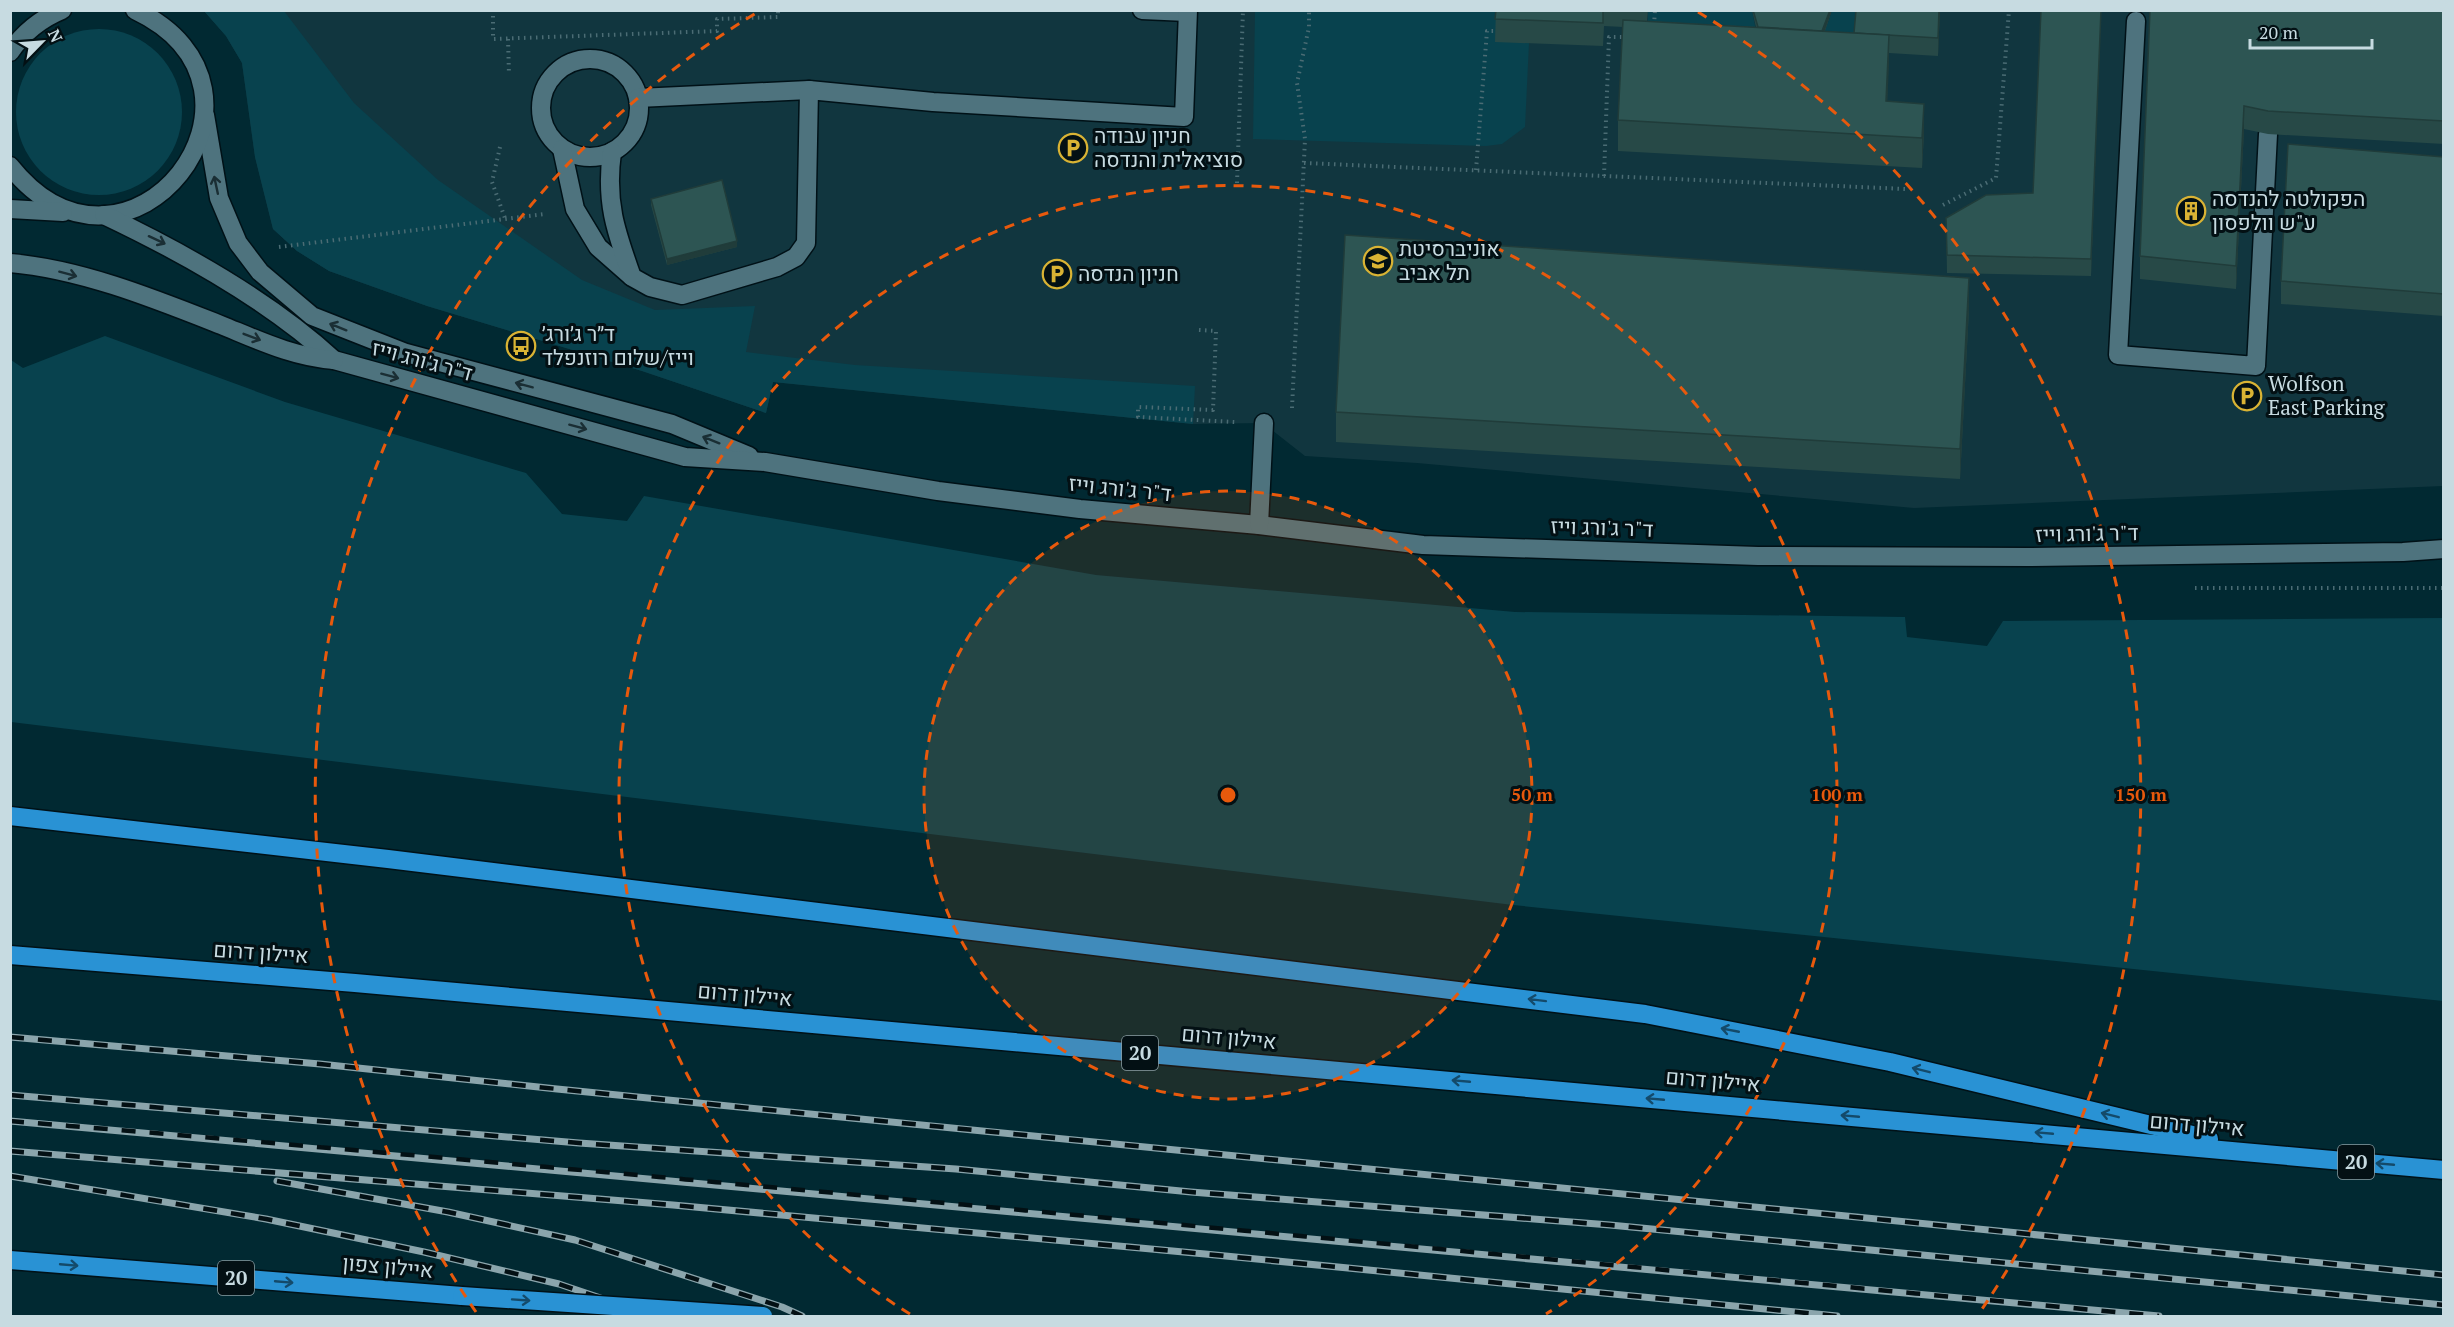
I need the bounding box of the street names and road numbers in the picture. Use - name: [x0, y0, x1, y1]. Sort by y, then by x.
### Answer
- street label: ד"ר ג'ורג וייז: [369, 333, 476, 387]
- street label: ד"ר ג'ורג וייז: [1067, 469, 1173, 507]
- street label: ד"ר ג'ורג וייז: [1550, 511, 1654, 543]
- street label: ד"ר ג'ורג וייז: [2035, 518, 2139, 548]
- street label: איילון דרום: [213, 935, 309, 969]
- street label: איילון דרום: [697, 976, 794, 1012]
- street label: איילון דרום: [1181, 1019, 1278, 1055]
- road number: 20: [1122, 1036, 1158, 1070]
- street label: איילון דרום: [1665, 1062, 1762, 1098]
- street label: איילון דרום: [2149, 1106, 2246, 1142]
- road number: 20: [2338, 1145, 2374, 1179]
- street label: איילון צפון: [341, 1248, 435, 1284]
- road number: 20: [218, 1261, 254, 1295]

